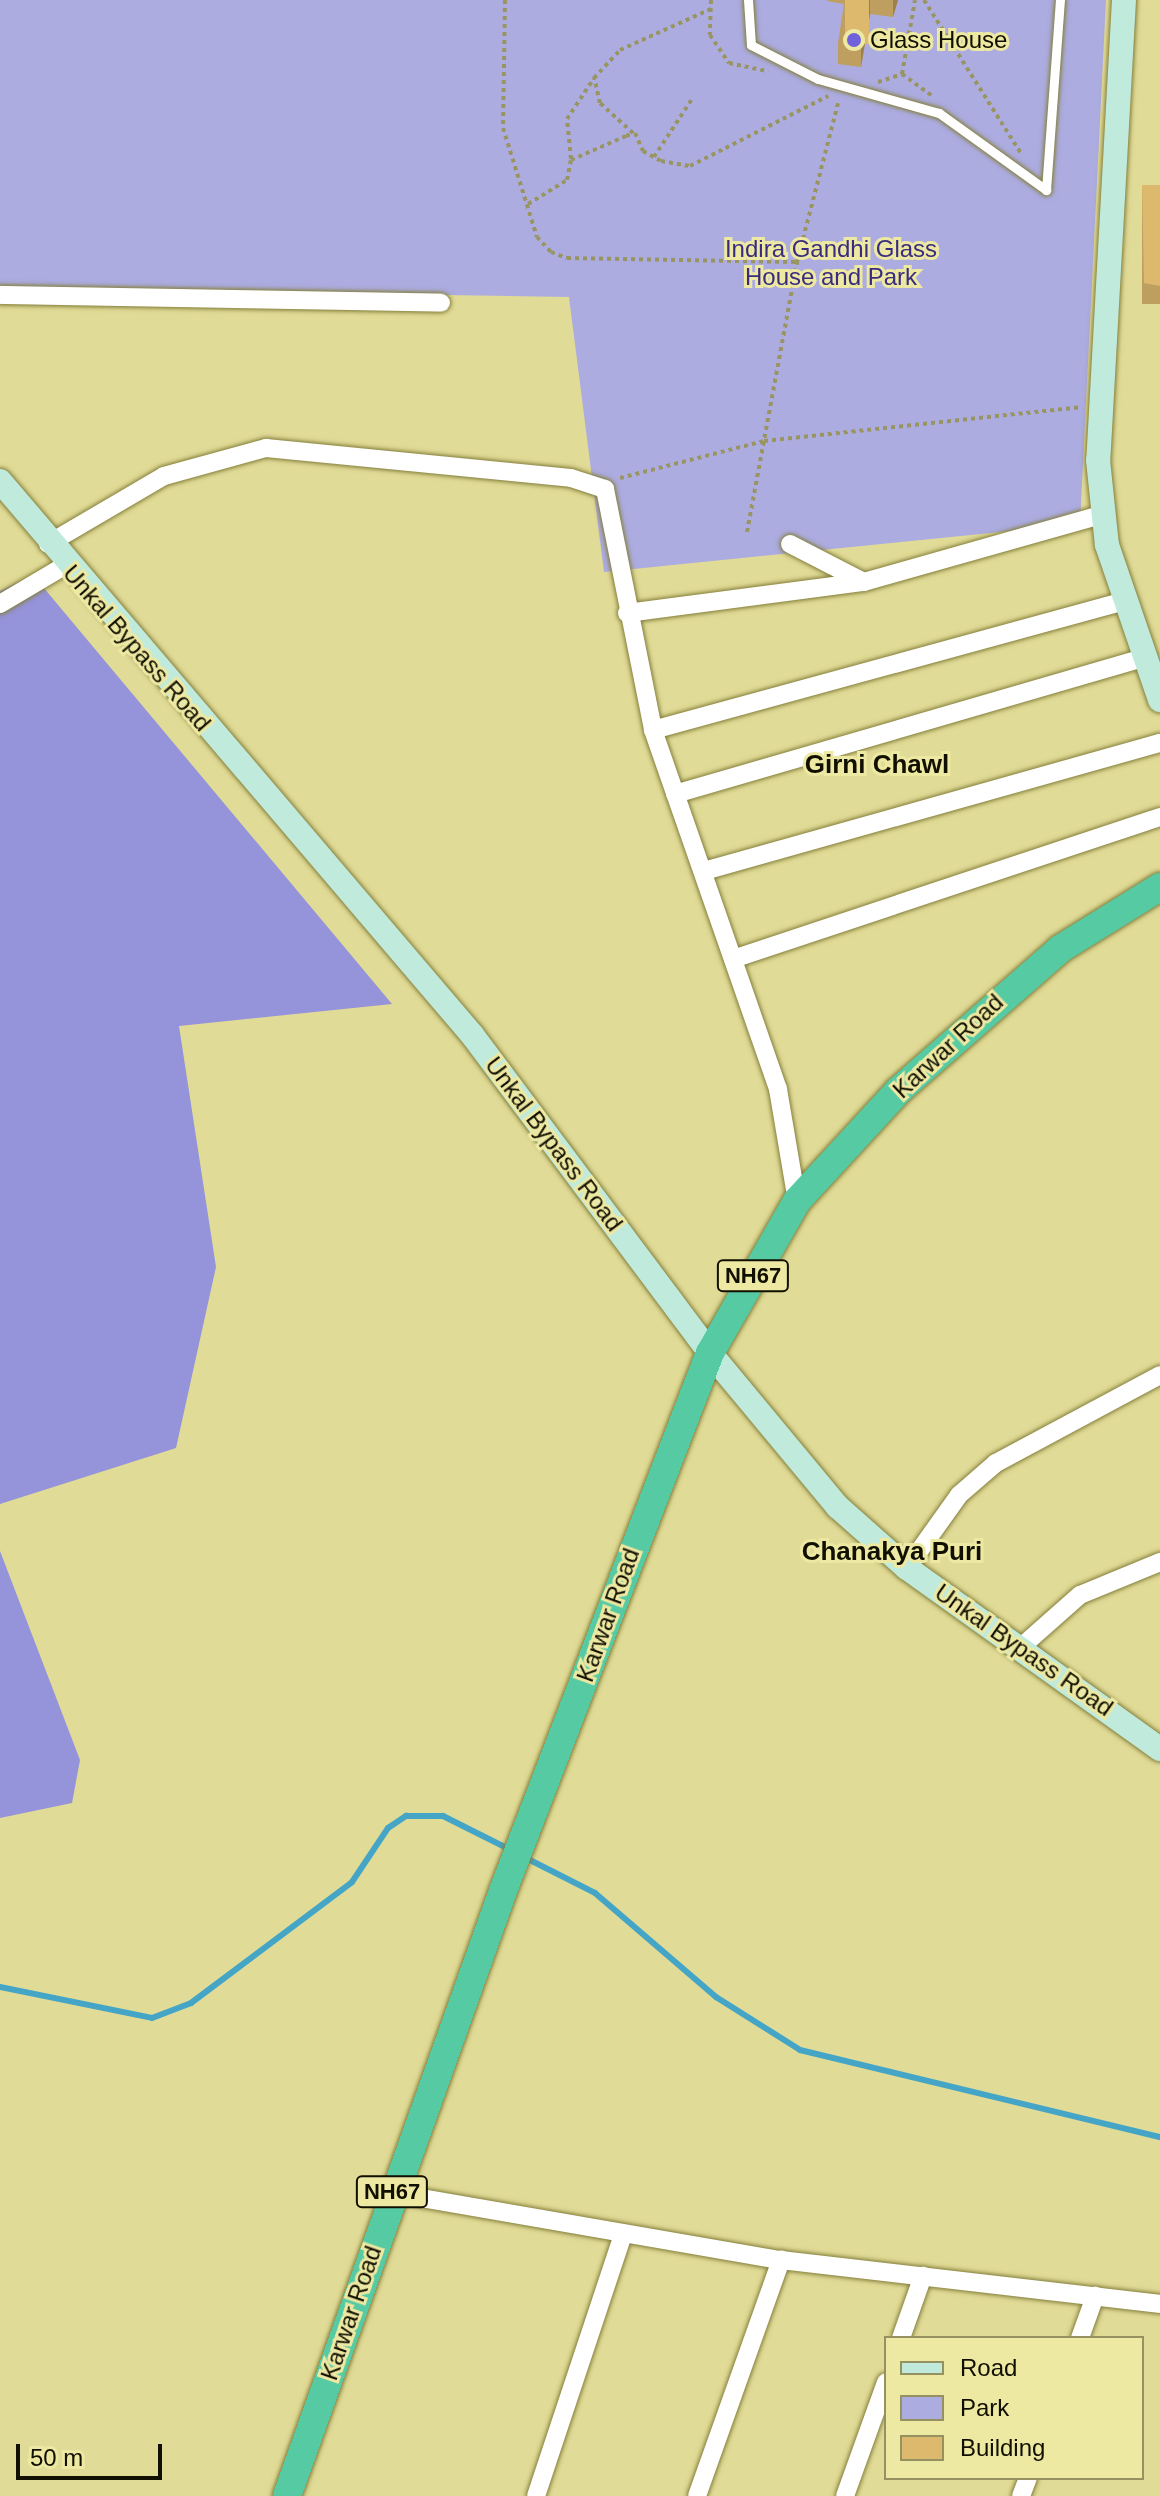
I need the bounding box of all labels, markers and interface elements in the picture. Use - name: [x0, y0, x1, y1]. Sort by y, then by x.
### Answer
- place label: Glass House: [870, 26, 1007, 54]
- marker: Glass House: [845, 31, 863, 49]
- park label: Indira Gandhi Glass House and Park: [725, 235, 937, 291]
- street label: Unkal Bypass Road: [57, 559, 217, 737]
- district label: Girni Chawl: [805, 749, 949, 781]
- street label: Karwar Road: [887, 988, 1009, 1104]
- street label: Unkal Bypass Road: [479, 1051, 629, 1237]
- road number: NH67: [715, 1258, 791, 1294]
- district label: Chanakya Puri: [802, 1536, 982, 1568]
- street label: Karwar Road: [571, 1544, 645, 1686]
- street label: Unkal Bypass Road: [929, 1578, 1119, 1722]
- road number: NH67: [354, 2174, 430, 2210]
- street label: Karwar Road: [315, 2242, 387, 2384]
- legend: [884, 2336, 1144, 2480]
- text: Road: [960, 2354, 1017, 2381]
- text: Park: [960, 2394, 1009, 2421]
- scale bar: [20, 2428, 166, 2478]
- text: Building: [960, 2434, 1045, 2461]
- text: 50 m: [30, 2444, 83, 2471]

